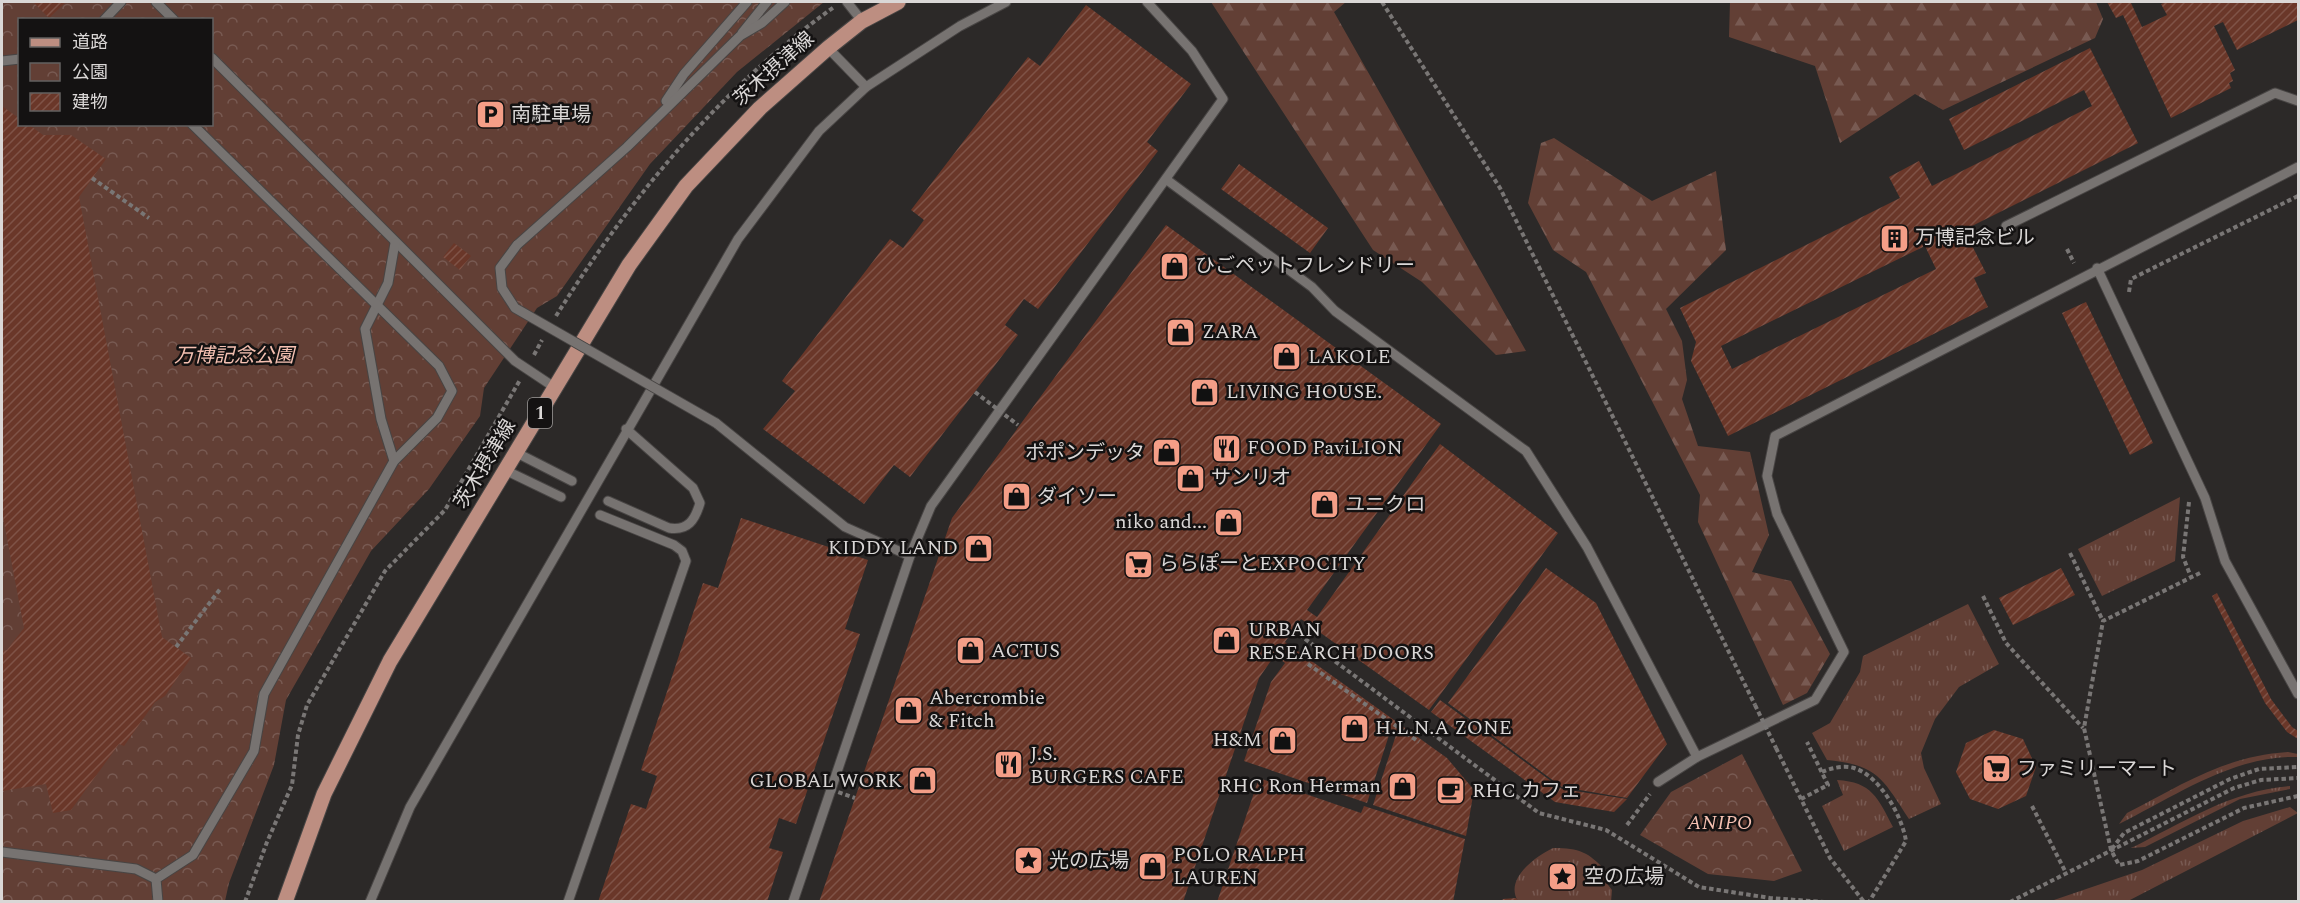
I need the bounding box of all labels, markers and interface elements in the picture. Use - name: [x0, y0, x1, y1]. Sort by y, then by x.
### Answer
- legend: [18, 18, 213, 126]
- street label: 茨木摂津線: [727, 24, 821, 114]
- text: 道路: [72, 29, 108, 56]
- text: 公園: [72, 59, 108, 86]
- text: 建物: [72, 89, 108, 116]
- parking icon: 南駐車場: [474, 99, 506, 131]
- place label: 南駐車場: [511, 100, 591, 130]
- building icon: 万博記念ビル: [1878, 222, 1910, 254]
- place label: 万博記念ビル: [1915, 223, 2035, 253]
- shop icon: ひごペットフレンドリー: [1158, 250, 1190, 282]
- place label: ひごペットフレンドリー: [1195, 251, 1415, 281]
- shop icon: ZARA: [1165, 316, 1197, 348]
- place label: ZARA: [1202, 317, 1258, 347]
- park label: 万博記念公園: [174, 341, 297, 371]
- shop icon: LAKOLE: [1271, 341, 1303, 373]
- place label: LAKOLE: [1308, 342, 1390, 372]
- shop icon: LIVING HOUSE.: [1189, 376, 1221, 408]
- place label: LIVING HOUSE.: [1226, 377, 1382, 407]
- road number: 1: [528, 398, 552, 428]
- street label: 茨木摂津線: [446, 413, 524, 515]
- restaurant icon: FOOD PaviLION: [1210, 432, 1242, 464]
- place label: FOOD PaviLION: [1247, 433, 1403, 463]
- shop icon: ポポンデッタ: [1150, 437, 1182, 469]
- place label: ポポンデッタ: [1025, 438, 1145, 468]
- shop icon: サンリオ: [1174, 462, 1206, 494]
- place label: サンリオ: [1211, 463, 1291, 493]
- shop icon: ダイソー: [1000, 481, 1032, 513]
- place label: ダイソー: [1037, 482, 1117, 512]
- shop icon: ユニクロ: [1308, 489, 1340, 521]
- place label: ユニクロ: [1345, 490, 1425, 520]
- shop icon: niko and...: [1212, 506, 1244, 538]
- place label: niko and...: [1115, 507, 1207, 537]
- shop icon: KIDDY LAND: [963, 532, 995, 564]
- place label: KIDDY LAND: [828, 533, 958, 563]
- supermarket icon: ららぽーとEXPOCITY: [1122, 548, 1154, 580]
- place label: ららぽーとEXPOCITY: [1159, 549, 1366, 579]
- place label: URBAN RESEARCH DOORS: [1248, 615, 1434, 668]
- shop icon: URBAN RESEARCH DOORS: [1211, 625, 1243, 657]
- shop icon: ACTUS: [954, 635, 986, 667]
- place label: ACTUS: [991, 636, 1060, 666]
- place label: Abercrombie & Fitch: [929, 683, 1045, 736]
- shop icon: Abercrombie & Fitch: [892, 694, 924, 726]
- shop icon: H.L.N.A ZONE: [1338, 712, 1370, 744]
- place label: H.L.N.A ZONE: [1375, 713, 1512, 743]
- shop icon: H&M: [1267, 724, 1299, 756]
- place label: H&M: [1213, 725, 1262, 755]
- place label: J.S. BURGERS CAFE: [1030, 739, 1184, 792]
- restaurant icon: J.S. BURGERS CAFE: [993, 749, 1025, 781]
- supermarket icon: ファミリーマート: [1980, 753, 2012, 785]
- place label: ファミリーマート: [2017, 754, 2177, 784]
- shop icon: GLOBAL WORK: [907, 765, 939, 797]
- place label: GLOBAL WORK: [750, 766, 903, 796]
- shop icon: RHC Ron Herman: [1386, 770, 1418, 802]
- place label: RHC Ron Herman: [1219, 771, 1381, 801]
- cafe icon: RHC カフェ: [1435, 775, 1467, 807]
- place label: RHC カフェ: [1472, 776, 1581, 806]
- park label: ANIPO: [1687, 808, 1752, 838]
- place label: POLO RALPH LAUREN: [1173, 840, 1305, 893]
- place icon: 光の広場: [1012, 845, 1044, 877]
- place label: 光の広場: [1049, 846, 1129, 876]
- shop icon: POLO RALPH LAUREN: [1136, 850, 1168, 882]
- place icon: 空の広場: [1547, 861, 1579, 893]
- place label: 空の広場: [1584, 862, 1664, 892]

